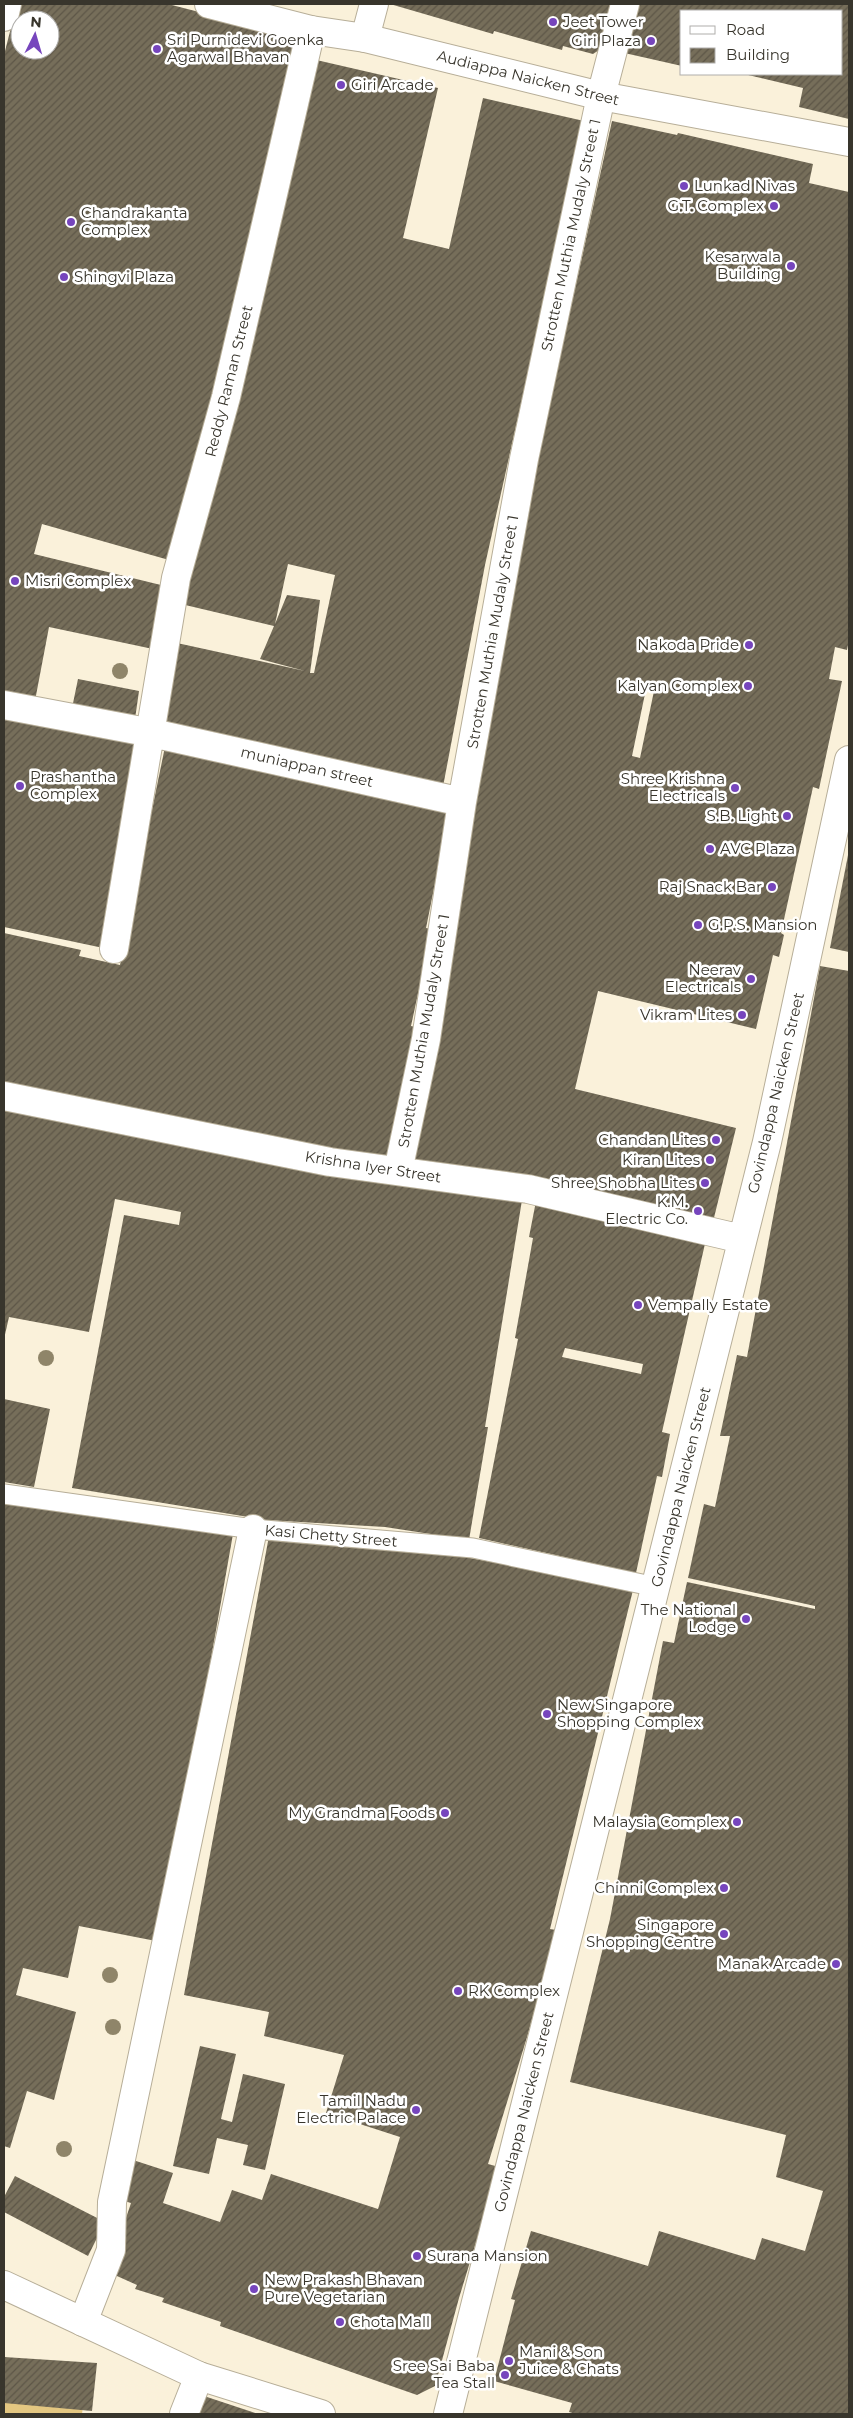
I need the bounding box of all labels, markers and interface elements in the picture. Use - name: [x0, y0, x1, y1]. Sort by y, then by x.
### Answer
- north arrow: [10, 10, 60, 60]
- legend: [680, 10, 843, 75]
- place label: Jeet Tower: [562, 12, 644, 31]
- text: N: [30, 13, 43, 32]
- marker: Jeet Tower: [547, 16, 559, 28]
- text: Road: [726, 20, 765, 39]
- place label: Sri Purnidevi Goenka Agarwal Bhavan: [167, 30, 324, 66]
- place label: Giri Plaza: [571, 31, 641, 50]
- marker: Giri Plaza: [645, 35, 657, 47]
- marker: Sri Purnidevi Goenka Agarwal Bhavan: [151, 43, 163, 55]
- text: Building: [726, 45, 790, 64]
- street label: Audiappa Naicken Street: [435, 46, 621, 109]
- place label: Giri Arcade: [351, 75, 434, 94]
- marker: Giri Arcade: [335, 79, 347, 91]
- street label: Strotten Muthia Mudaly Street 1: [537, 117, 604, 353]
- place label: Lunkad Nivas: [694, 176, 795, 195]
- marker: Lunkad Nivas: [678, 180, 690, 192]
- place label: G.T. Complex: [668, 196, 764, 215]
- marker: G.T. Complex: [768, 200, 780, 212]
- place label: Chandrakanta Complex: [81, 203, 188, 239]
- marker: Chandrakanta Complex: [65, 216, 77, 228]
- place label: Kesarwala Building: [705, 247, 781, 283]
- marker: Kesarwala Building: [785, 260, 797, 272]
- place label: Shingvi Plaza: [74, 267, 174, 286]
- marker: Shingvi Plaza: [58, 271, 70, 283]
- street label: Reddy Raman Street: [200, 303, 257, 459]
- street label: Strotten Muthia Mudaly Street 1: [463, 514, 522, 750]
- place label: Misri Complex: [25, 571, 131, 590]
- marker: Misri Complex: [9, 575, 21, 587]
- place label: Nakoda Pride: [637, 635, 739, 654]
- marker: Nakoda Pride: [743, 639, 755, 651]
- place label: Kalyan Complex: [617, 676, 738, 695]
- marker: Kalyan Complex: [742, 680, 754, 692]
- street label: muniappan street: [239, 742, 375, 791]
- place label: Prashantha Complex: [30, 767, 116, 803]
- place label: Shree Krishna Electricals: [621, 769, 725, 805]
- marker: Prashantha Complex: [14, 780, 26, 792]
- marker: Shree Krishna Electricals: [729, 782, 741, 794]
- place label: S.B. Light: [706, 806, 777, 825]
- marker: S.B. Light: [781, 810, 793, 822]
- place label: AVC Plaza: [720, 839, 795, 858]
- marker: AVC Plaza: [704, 843, 716, 855]
- place label: Raj Snack Bar: [659, 877, 762, 896]
- marker: Raj Snack Bar: [766, 881, 778, 893]
- street label: Strotten Muthia Mudaly Street 1: [394, 913, 453, 1149]
- place label: G.P.S. Mansion: [708, 915, 817, 934]
- marker: G.P.S. Mansion: [692, 919, 704, 931]
- place label: Neerav Electricals: [665, 960, 742, 996]
- marker: Neerav Electricals: [745, 973, 757, 985]
- street label: Govindappa Naicken Street: [743, 991, 808, 1195]
- place label: Vikram Lites: [640, 1005, 732, 1024]
- marker: Vikram Lites: [736, 1009, 748, 1021]
- place label: Chandan Lites: [598, 1130, 706, 1149]
- marker: Chandan Lites: [710, 1134, 722, 1146]
- street label: Krishna Iyer Street: [304, 1146, 443, 1187]
- place label: Kiran Lites: [622, 1150, 700, 1169]
- marker: Kiran Lites: [704, 1154, 716, 1166]
- place label: Shree Shobha Lites: [551, 1173, 695, 1192]
- marker: Shree Shobha Lites: [699, 1177, 711, 1189]
- place label: K.M. Electric Co.: [605, 1192, 688, 1228]
- marker: K.M. Electric Co.: [692, 1205, 704, 1217]
- place label: Vempally Estate: [648, 1295, 768, 1314]
- marker: Vempally Estate: [632, 1299, 644, 1311]
- street label: Govindappa Naicken Street: [646, 1385, 715, 1589]
- street label: Kasi Chetty Street: [264, 1520, 398, 1551]
- place label: The National Lodge: [641, 1600, 736, 1636]
- marker: The National Lodge: [740, 1613, 752, 1625]
- place label: New Singapore Shopping Complex: [557, 1695, 701, 1731]
- marker: New Singapore Shopping Complex: [541, 1708, 553, 1720]
- place label: My Grandma Foods: [288, 1803, 435, 1822]
- marker: My Grandma Foods: [439, 1807, 451, 1819]
- place label: Malaysia Complex: [592, 1812, 727, 1831]
- marker: Malaysia Complex: [731, 1816, 743, 1828]
- place label: Chinni Complex: [594, 1878, 714, 1897]
- marker: Chinni Complex: [718, 1882, 730, 1894]
- place label: Singapore Shopping Centre: [586, 1915, 714, 1951]
- marker: Singapore Shopping Centre: [718, 1928, 730, 1940]
- place label: Manak Arcade: [718, 1954, 826, 1973]
- marker: Manak Arcade: [830, 1958, 842, 1970]
- place label: RK Complex: [468, 1981, 560, 2000]
- marker: RK Complex: [452, 1985, 464, 1997]
- street label: Govindappa Naicken Street: [489, 2010, 558, 2214]
- place label: Tamil Nadu Electric Palace: [296, 2091, 406, 2127]
- marker: Tamil Nadu Electric Palace: [410, 2104, 422, 2116]
- place label: Surana Mansion: [427, 2246, 548, 2265]
- marker: Surana Mansion: [411, 2250, 423, 2262]
- place label: New Prakash Bhavan Pure Vegetarian: [264, 2270, 423, 2306]
- marker: New Prakash Bhavan Pure Vegetarian: [248, 2283, 260, 2295]
- place label: Chota Mall: [350, 2312, 430, 2331]
- marker: Chota Mall: [334, 2316, 346, 2328]
- place label: Mani & Son Juice & Chats: [518, 2342, 619, 2378]
- marker: Mani & Son Juice & Chats: [503, 2355, 515, 2367]
- place label: Sree Sai Baba Tea Stall: [393, 2356, 495, 2392]
- marker: Sree Sai Baba Tea Stall: [499, 2369, 511, 2381]

